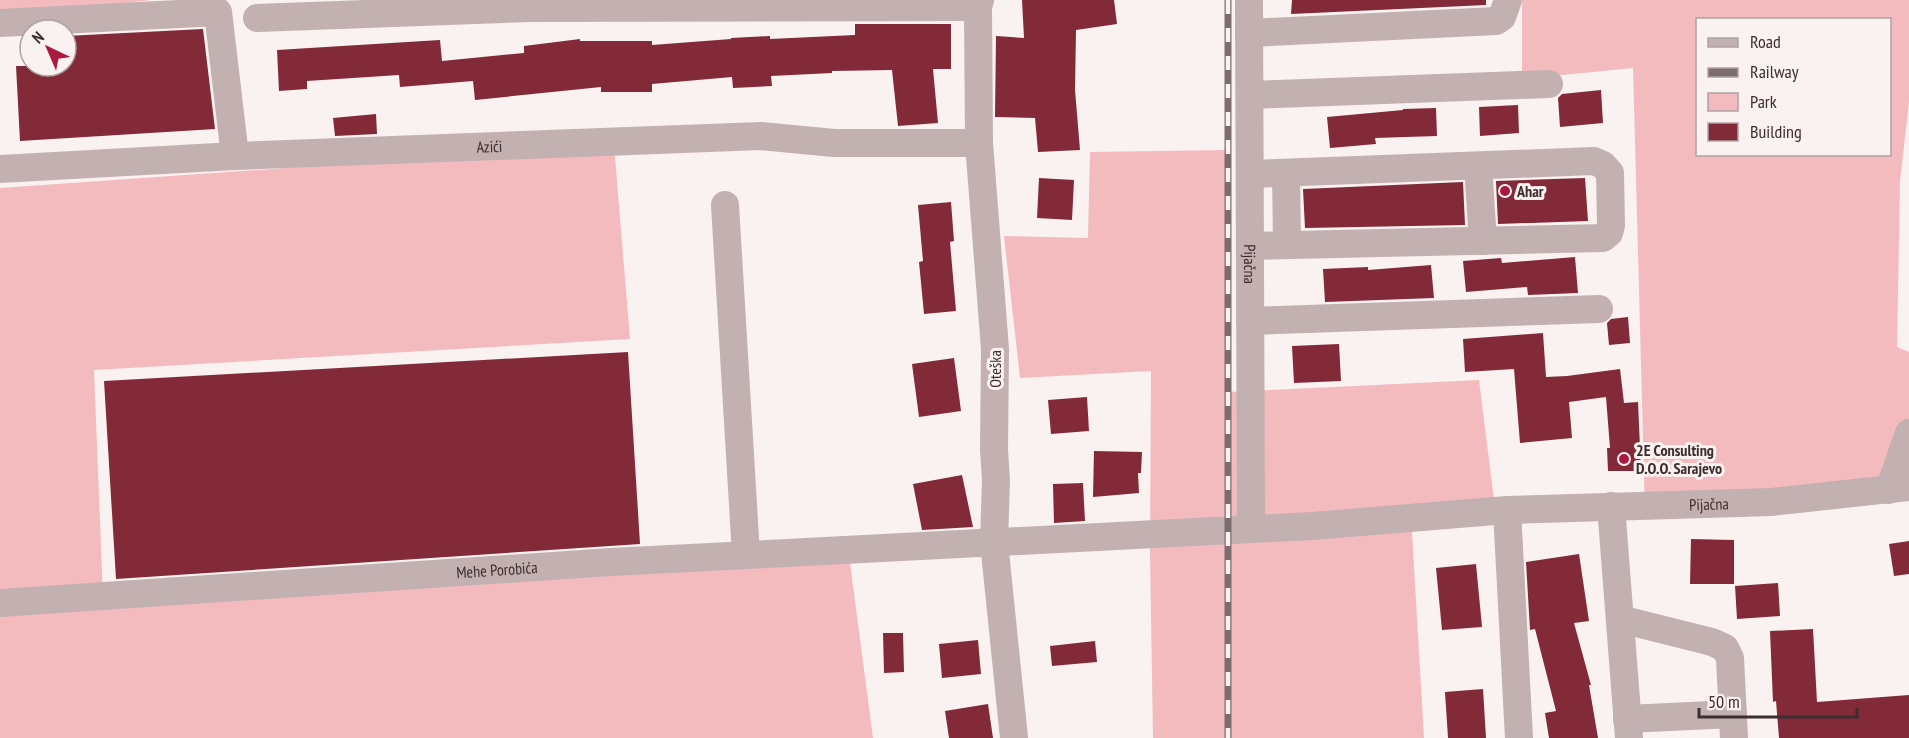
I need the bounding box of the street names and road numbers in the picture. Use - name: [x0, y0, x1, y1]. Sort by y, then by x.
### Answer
- street label: Azići: [476, 136, 503, 157]
- street label: Pijačna: [1240, 244, 1260, 284]
- street label: Oteška: [985, 350, 1005, 388]
- street label: Pijačna: [1689, 493, 1729, 514]
- street label: Mehe Porobića: [456, 557, 538, 582]

